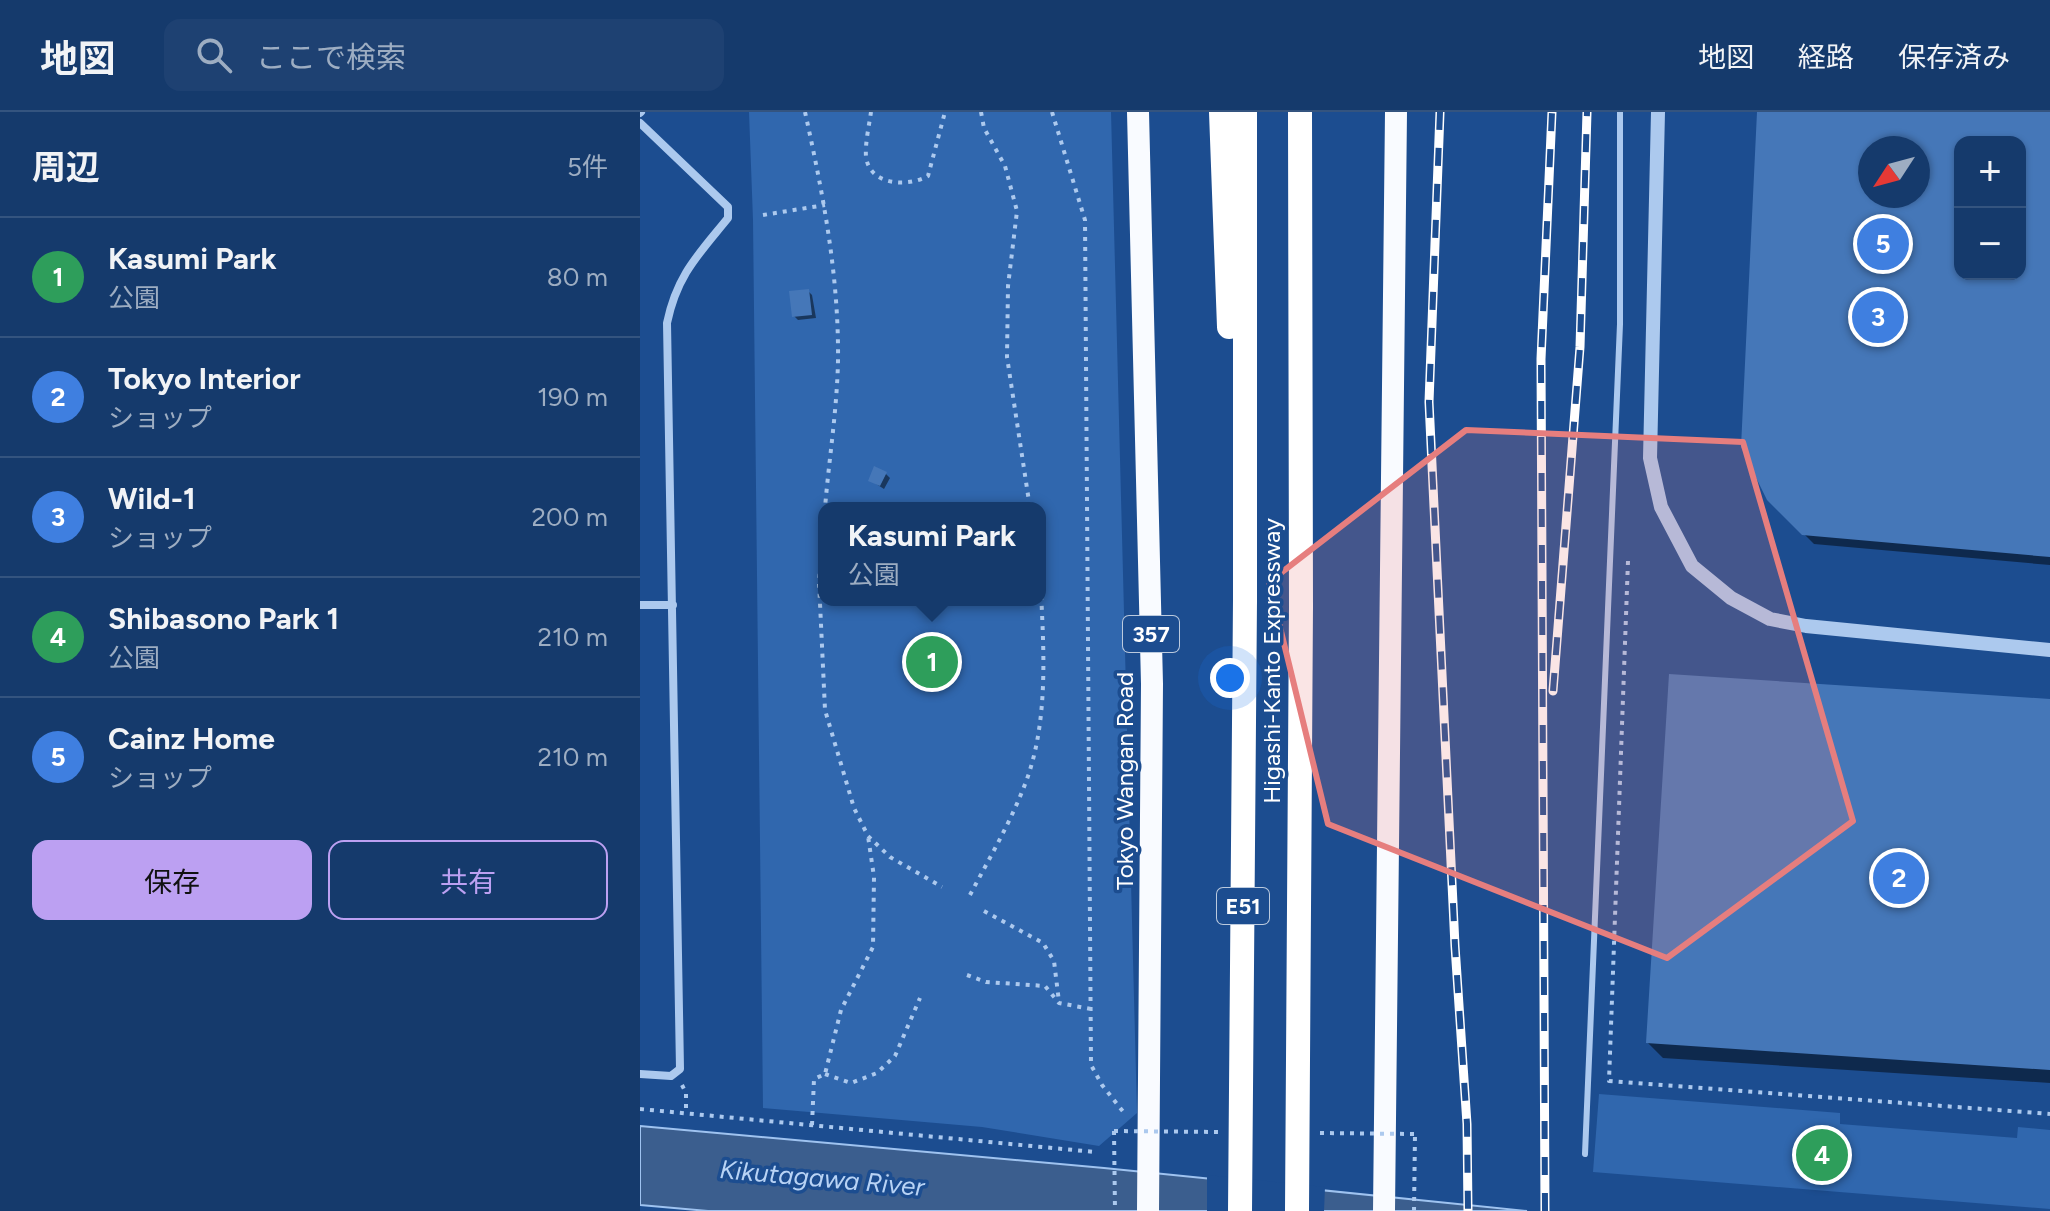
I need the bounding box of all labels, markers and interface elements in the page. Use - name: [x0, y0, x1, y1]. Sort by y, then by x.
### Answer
- search box: [164, 19, 724, 91]
- icon: search: [192, 33, 236, 77]
- text: 地図: [40, 36, 116, 82]
- text: ここで検索: [256, 39, 406, 76]
- text: 地図: [1698, 40, 1754, 74]
- text: 経路: [1798, 40, 1854, 74]
- text: 保存済み: [1898, 40, 2010, 74]
- north arrow: [1858, 136, 1930, 208]
- map controls: [1954, 136, 2026, 280]
- button: +: [1954, 136, 2026, 208]
- text: 周辺: [32, 147, 100, 188]
- text: 5件: [567, 151, 608, 183]
- button: −: [1954, 208, 2026, 280]
- pin: 5: [1857, 214, 1909, 274]
- text: Kasumi Park: [108, 240, 277, 277]
- text: 1: [53, 261, 63, 293]
- text: 80 m: [547, 261, 608, 293]
- text: 公園: [108, 282, 160, 314]
- pin: 3: [1852, 287, 1904, 347]
- text: Tokyo Interior: [108, 360, 301, 397]
- text: 2: [50, 381, 66, 413]
- text: 190 m: [537, 381, 608, 413]
- text: ショップ: [108, 402, 212, 434]
- text: Wild-1: [108, 480, 196, 517]
- text: 3: [51, 501, 65, 533]
- text: 200 m: [532, 501, 608, 533]
- popup: [818, 502, 1046, 606]
- text: Kasumi Park: [848, 517, 1016, 554]
- street label: Higashi-Kanto Expressway: [1257, 518, 1286, 804]
- text: ショップ: [108, 522, 212, 554]
- text: 公園: [848, 559, 900, 591]
- text: Shibasono Park 1: [108, 600, 339, 637]
- road number: 357: [1123, 616, 1179, 652]
- text: 4: [50, 621, 66, 653]
- text: 210 m: [538, 621, 608, 653]
- pin: 1: [906, 632, 958, 692]
- text: 公園: [108, 642, 160, 674]
- your location: [1210, 658, 1250, 698]
- street label: Tokyo Wangan Road: [1110, 672, 1139, 890]
- text: Cainz Home: [108, 720, 275, 757]
- text: 5: [50, 741, 66, 773]
- text: 210 m: [538, 741, 608, 773]
- text: ショップ: [108, 762, 212, 794]
- button: 保存: [32, 840, 312, 920]
- button: 共有: [328, 840, 608, 920]
- pin: 2: [1873, 848, 1925, 908]
- road number: E51: [1217, 888, 1269, 924]
- pin: 4: [1796, 1125, 1848, 1185]
- water label: Kikutagawa River: [718, 1153, 927, 1203]

